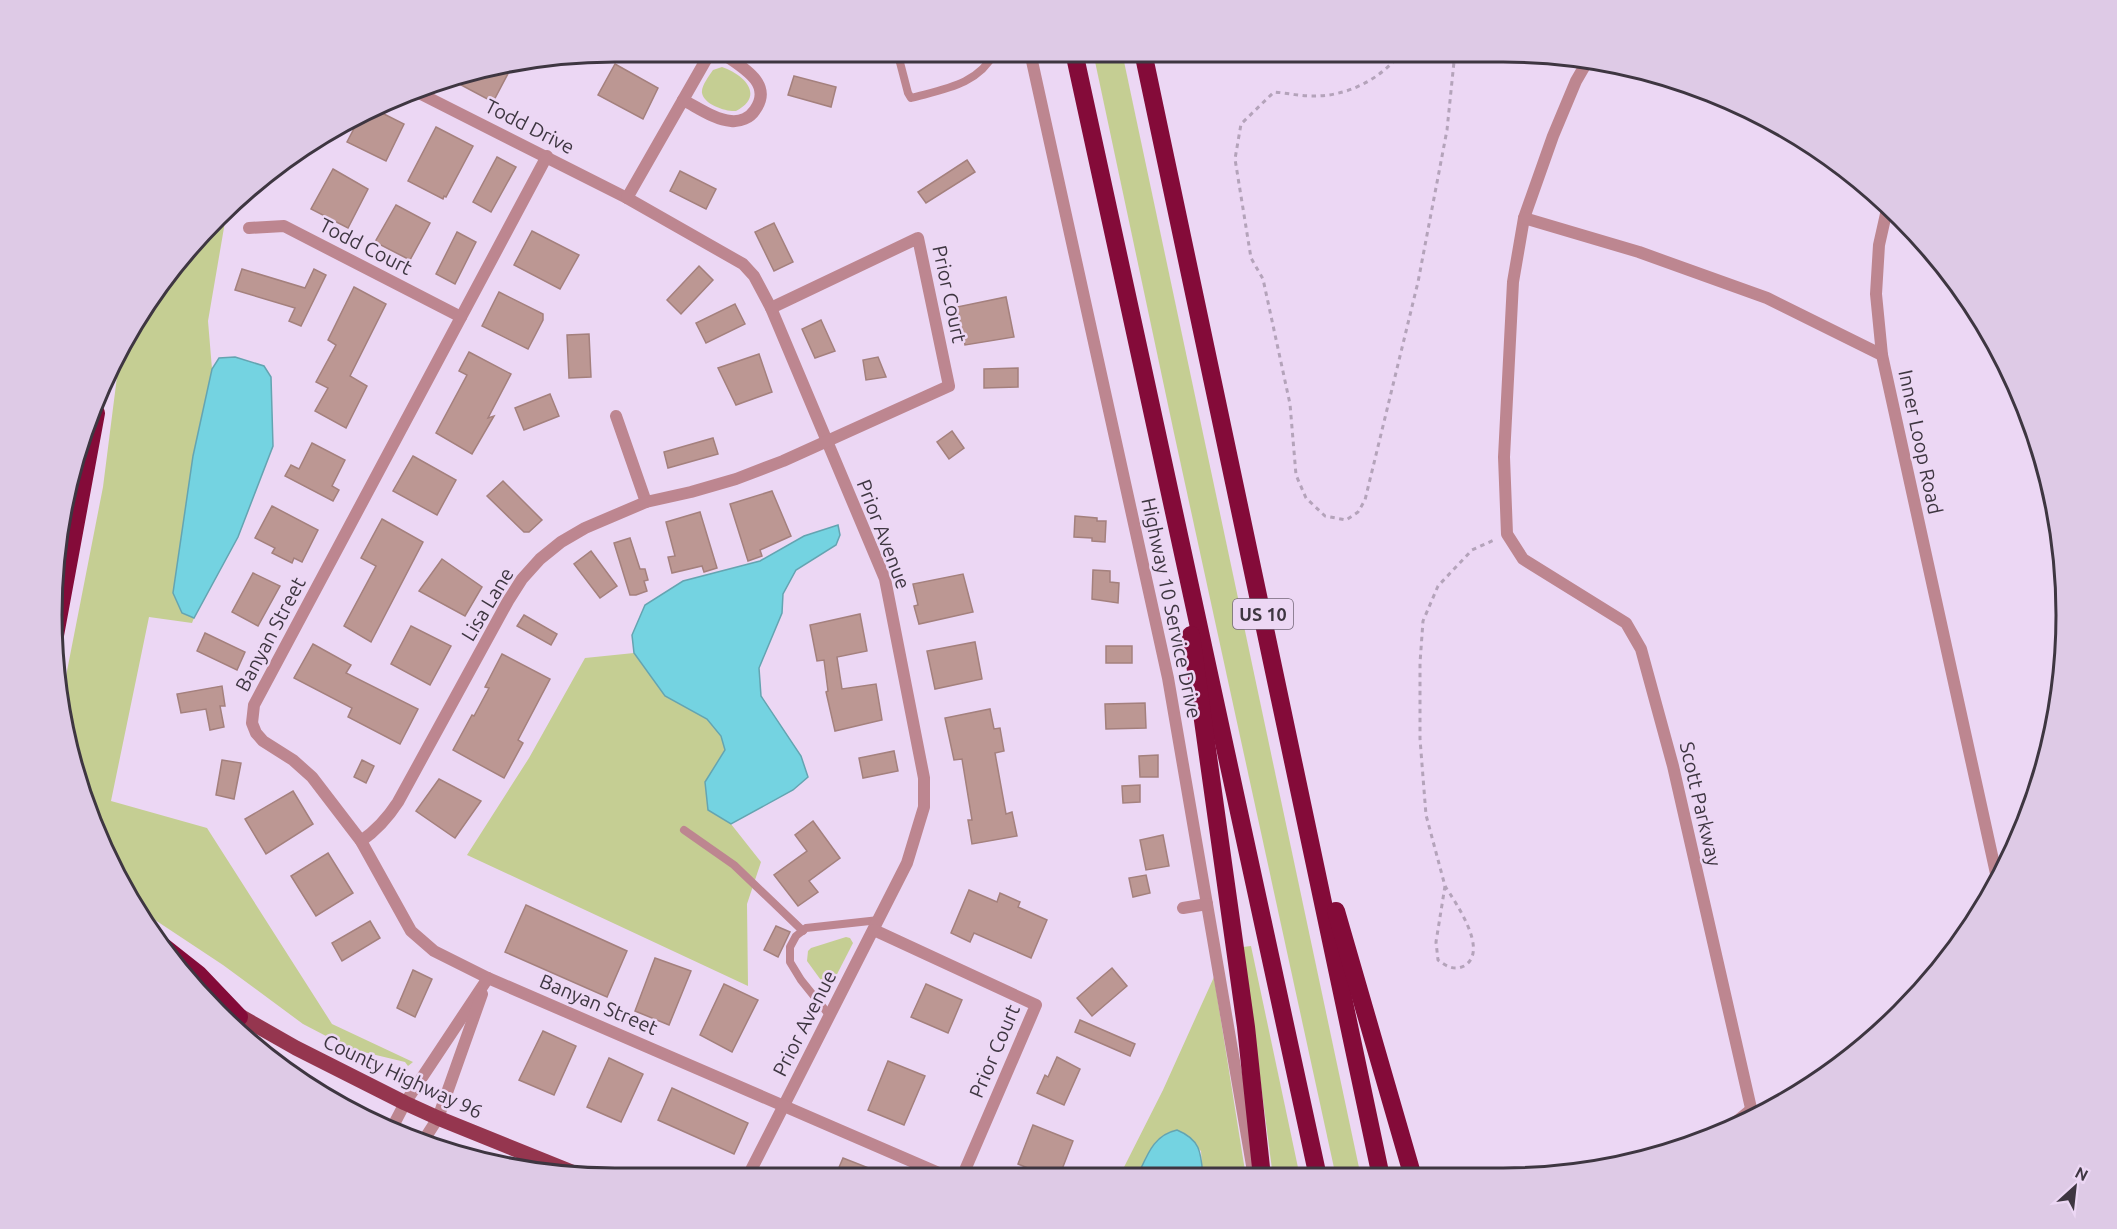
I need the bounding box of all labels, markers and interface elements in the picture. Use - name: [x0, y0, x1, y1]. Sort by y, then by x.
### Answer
- street label: Todd Drive: [482, 94, 578, 158]
- street label: Todd Court: [316, 213, 416, 279]
- street label: Prior Court: [928, 243, 972, 345]
- street label: Inner Loop Road: [1894, 368, 1948, 516]
- street label: Prior Avenue: [853, 476, 915, 592]
- street label: Highway 10 Service Drive: [1137, 496, 1207, 720]
- street label: Lisa Lane: [456, 563, 518, 645]
- street label: Banyan Street: [230, 573, 310, 695]
- road number: US 10: [1233, 599, 1293, 629]
- street label: Scott Parkway: [1676, 740, 1727, 869]
- street label: Prior Avenue: [768, 966, 840, 1080]
- street label: Banyan Street: [537, 969, 662, 1039]
- street label: Prior Court: [964, 1001, 1024, 1101]
- street label: County Highway 96: [320, 1029, 486, 1123]
- north arrow: [2045, 1157, 2105, 1217]
- text: N: [2072, 1163, 2091, 1184]

